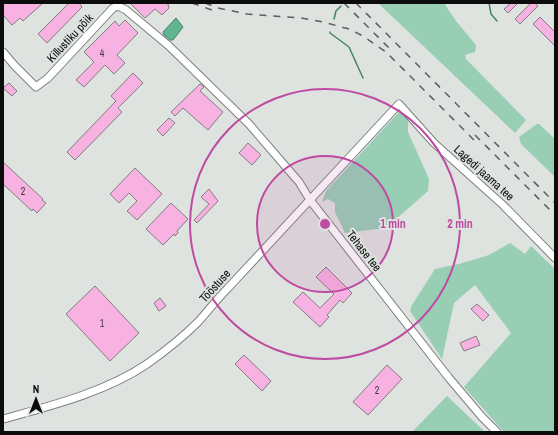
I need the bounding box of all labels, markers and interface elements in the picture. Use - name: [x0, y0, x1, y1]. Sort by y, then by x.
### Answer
- street label: Killustiku põik: [43, 10, 97, 66]
- house number: 4: [100, 47, 105, 60]
- street label: Lagedi jaama tee: [450, 142, 518, 204]
- house number: 2: [21, 185, 26, 198]
- text: 1 min: [380, 216, 406, 232]
- text: 2 min: [447, 216, 473, 232]
- centre of rings: [318, 217, 332, 231]
- street label: Tehase tee: [343, 227, 385, 275]
- street label: Tööstuse: [196, 266, 234, 306]
- house number: 1: [100, 317, 105, 330]
- north arrow: [16, 379, 56, 419]
- text: N: [33, 382, 39, 396]
- house number: 2: [375, 384, 380, 397]

